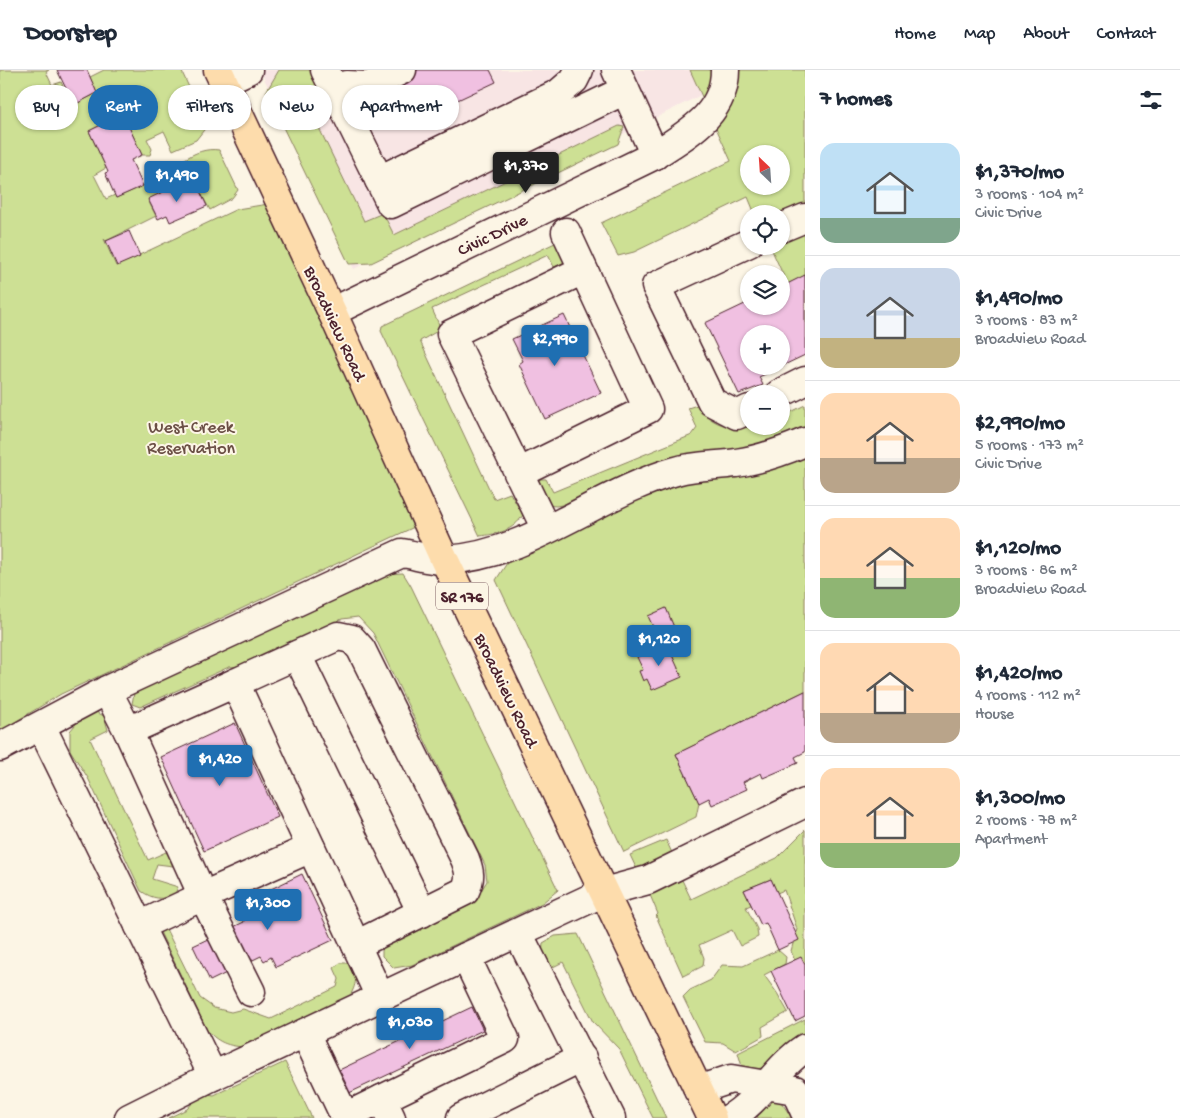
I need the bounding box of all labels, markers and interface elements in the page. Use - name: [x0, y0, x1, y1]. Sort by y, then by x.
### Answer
- text: Doorstep: [25, 20, 117, 49]
- text: Home: [894, 24, 936, 45]
- text: Map: [964, 24, 995, 45]
- text: About: [1023, 24, 1069, 45]
- text: Contact: [1097, 24, 1155, 45]
- chip: Buy: [15, 85, 78, 130]
- chip: Rent: [88, 85, 158, 130]
- chip: Filters: [168, 85, 251, 130]
- chip: New: [261, 85, 332, 130]
- chip: Apartment: [342, 85, 459, 130]
- icon: filters: [1137, 86, 1165, 114]
- text: 7 homes: [820, 88, 892, 113]
- north arrow: [740, 145, 790, 195]
- map controls: [740, 145, 790, 435]
- pin: $1,370: [485, 152, 567, 194]
- text: $1,370: [504, 158, 548, 177]
- pin: $1,490: [136, 160, 218, 203]
- text: $1,370/mo: [975, 161, 1064, 186]
- icon: home: [860, 163, 920, 223]
- text: $1,490: [155, 167, 199, 186]
- text: 3 rooms · 104 m²: [975, 186, 1084, 205]
- button: locate: [740, 205, 790, 255]
- text: Civic Drive: [975, 205, 1042, 224]
- street label: Civic Drive: [455, 210, 532, 262]
- street label: Broadview Road: [298, 262, 370, 386]
- button: layers: [740, 265, 790, 315]
- text: $1,490/mo: [975, 287, 1063, 312]
- icon: home: [860, 288, 920, 348]
- text: 3 rooms · 83 m²: [975, 312, 1078, 331]
- pin: $2,990: [514, 324, 596, 367]
- button: +: [740, 325, 790, 375]
- text: $2,990: [532, 331, 578, 350]
- text: Broadview Road: [975, 331, 1085, 350]
- button: −: [740, 385, 790, 435]
- text: $2,990/mo: [975, 412, 1065, 437]
- icon: home: [860, 413, 920, 473]
- park label: West Creek Reservation: [147, 418, 236, 460]
- text: 5 rooms · 173 m²: [975, 437, 1084, 456]
- text: Civic Drive: [975, 456, 1042, 475]
- text: $1,120/mo: [975, 537, 1061, 562]
- icon: home: [860, 538, 920, 598]
- text: 3 rooms · 86 m²: [975, 562, 1078, 581]
- text: Broadview Road: [975, 581, 1085, 600]
- road number: SR 176: [436, 582, 488, 610]
- pin: $1,120: [618, 624, 700, 667]
- street label: Broadview Road: [468, 630, 542, 753]
- text: $1,120: [638, 631, 680, 650]
- text: $1,420/mo: [975, 662, 1063, 687]
- icon: home: [860, 663, 920, 723]
- text: 4 rooms · 112 m²: [975, 687, 1081, 706]
- text: House: [975, 706, 1014, 725]
- pin: $1,420: [179, 744, 261, 787]
- text: $1,420: [198, 751, 242, 770]
- text: $1,300/mo: [975, 787, 1065, 812]
- icon: home: [860, 788, 920, 848]
- text: 2 rooms · 78 m²: [975, 812, 1077, 831]
- text: Apartment: [975, 831, 1047, 850]
- pin: $1,300: [227, 888, 309, 931]
- text: $1,300: [245, 895, 291, 914]
- pin: $1,030: [369, 1008, 451, 1050]
- text: $1,030: [387, 1014, 433, 1033]

